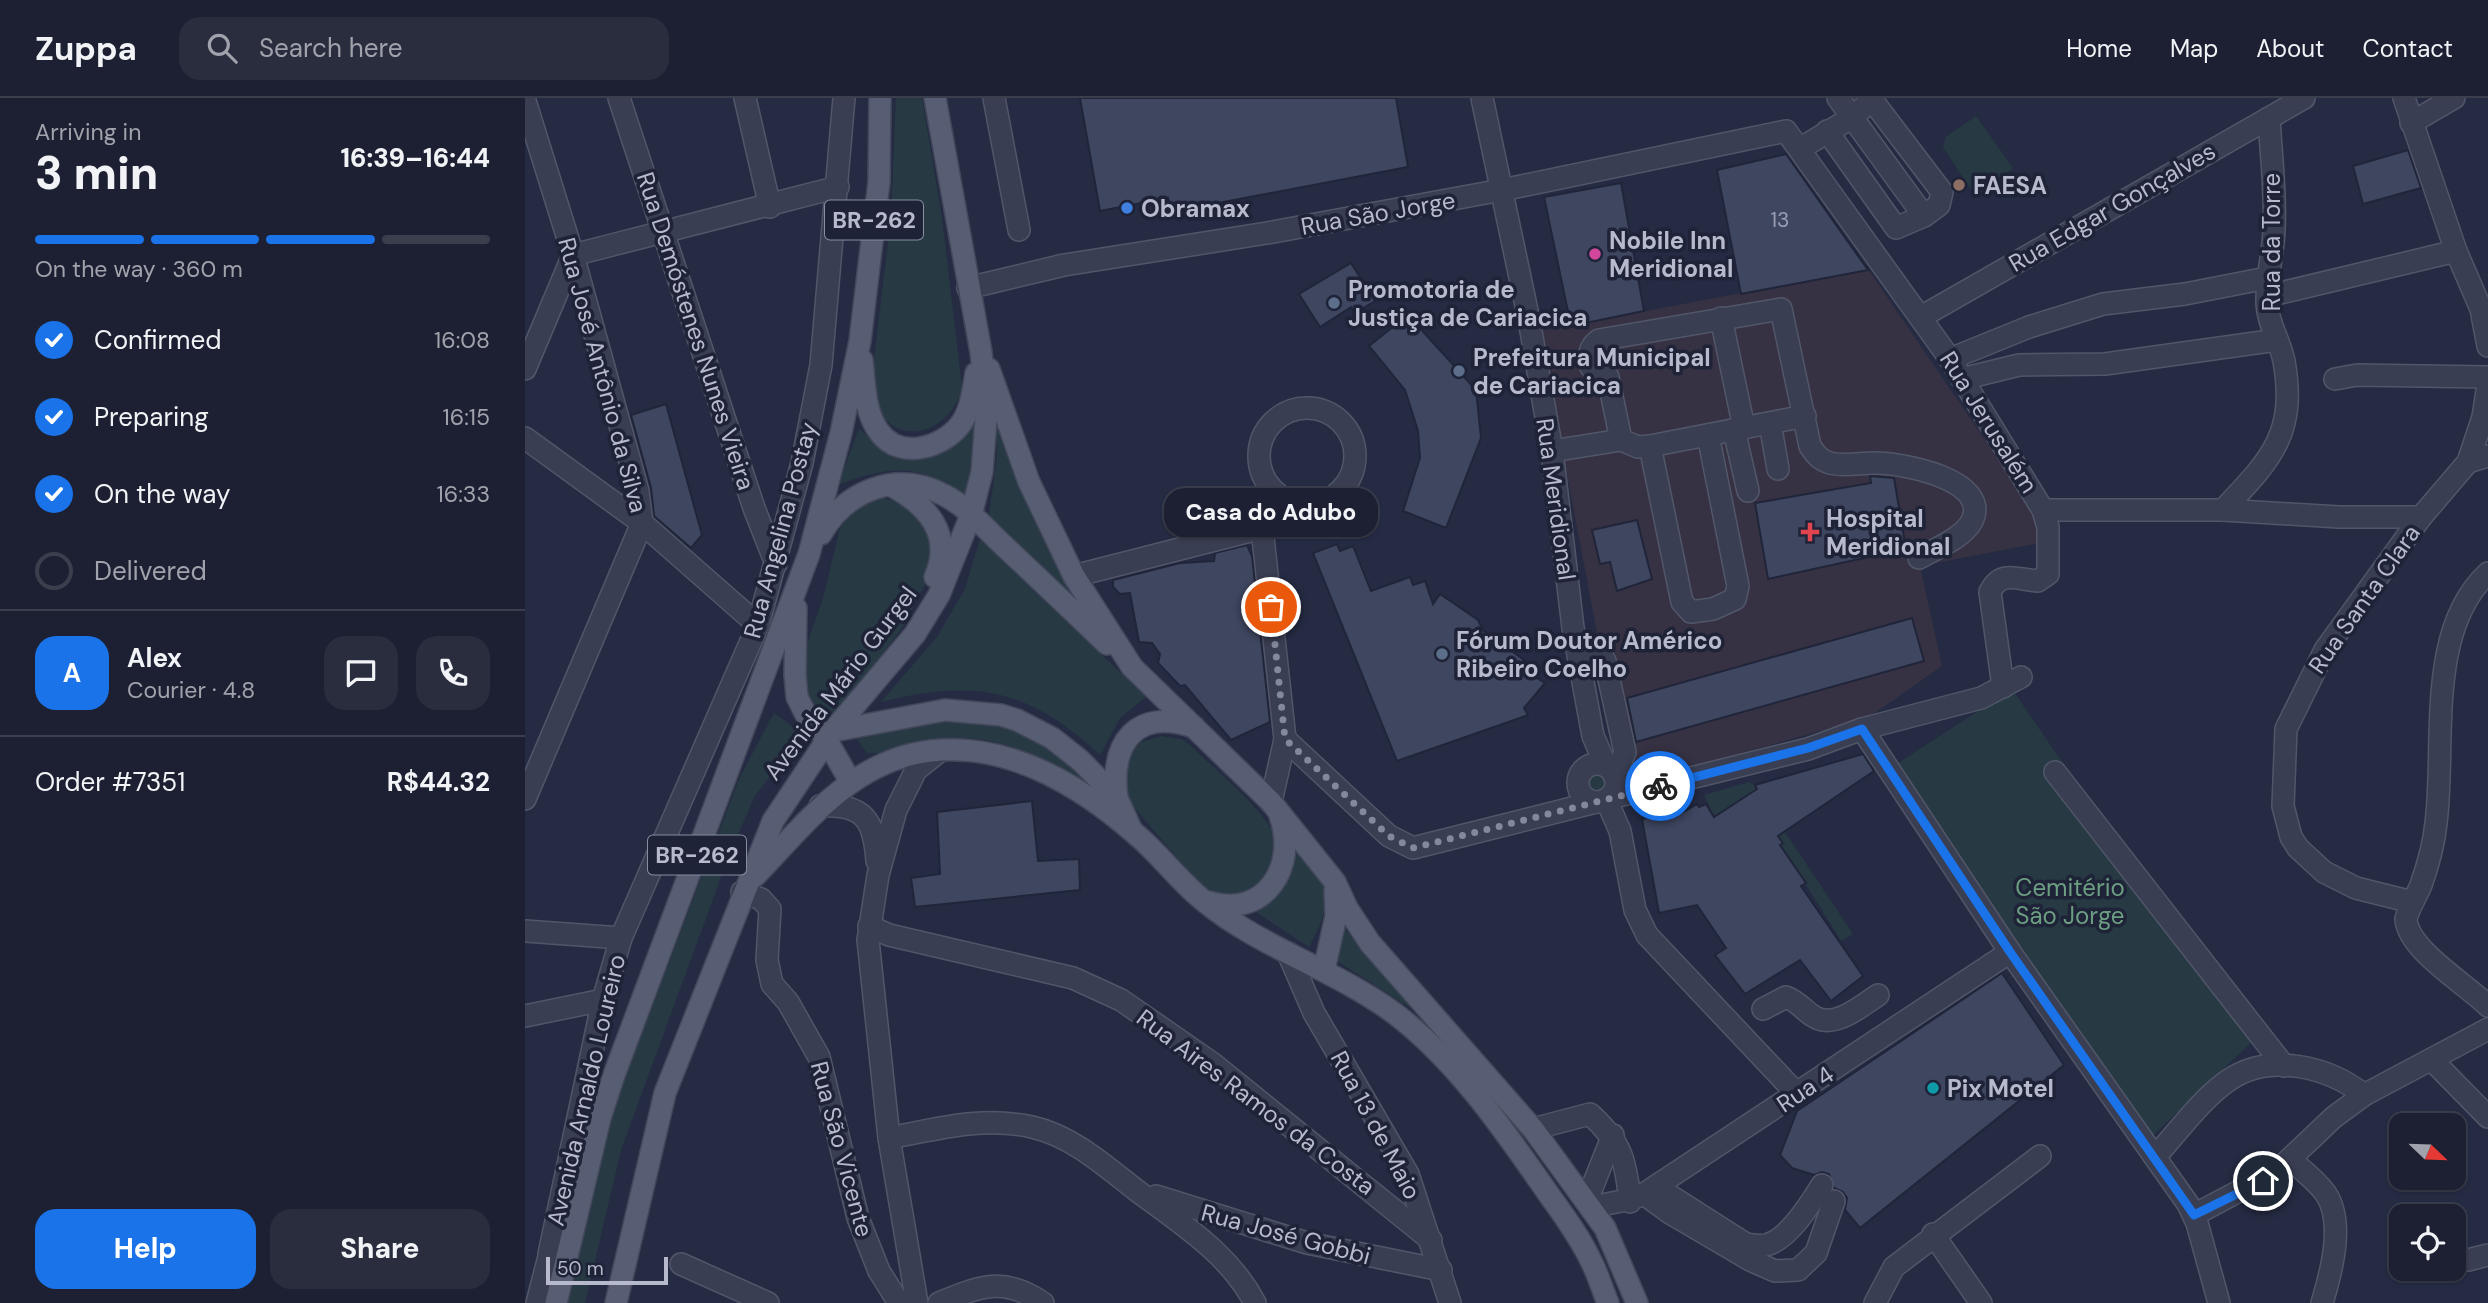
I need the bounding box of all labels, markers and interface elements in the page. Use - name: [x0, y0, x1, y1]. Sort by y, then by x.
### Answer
- search box: [179, 17, 669, 80]
- text: Zuppa: [35, 27, 137, 70]
- icon: search: [203, 29, 241, 67]
- text: Search here: [259, 31, 402, 65]
- text: Home: [2066, 33, 2132, 64]
- text: Map: [2170, 33, 2218, 64]
- text: About: [2256, 33, 2325, 64]
- text: Contact: [2363, 33, 2453, 64]
- text: Arriving in: [35, 117, 141, 147]
- street label: Rua Edgar Gonçalves: [2003, 135, 2221, 279]
- text: 16:39–16:44: [340, 141, 490, 175]
- text: 3 min: [35, 143, 158, 203]
- street label: Rua Demóstenes Nunes Vieira: [630, 168, 762, 494]
- place label: FAESA: [1973, 170, 2047, 201]
- street label: Rua da Torre: [2256, 173, 2287, 311]
- marker: FAESA: [1951, 177, 1967, 193]
- street label: Rua São Jorge: [1298, 184, 1458, 242]
- place label: Obramax: [1141, 193, 1250, 224]
- road number: BR-262: [825, 200, 923, 239]
- marker: Obramax: [1119, 200, 1135, 216]
- house number: 13: [1771, 206, 1789, 234]
- place label: Nobile Inn Meridional: [1609, 225, 1733, 284]
- street label: Rua José Antônio da Silva: [551, 234, 655, 516]
- marker: Nobile Inn Meridional: [1587, 246, 1603, 262]
- text: On the way · 360 m: [35, 254, 243, 284]
- place label: Promotoria de Justiça de Cariacica: [1348, 274, 1587, 333]
- marker: Promotoria de Justiça de Cariacica: [1326, 295, 1342, 311]
- icon: check: [35, 321, 73, 359]
- text: Confirmed: [94, 323, 221, 357]
- text: 16:08: [434, 325, 490, 355]
- place label: Prefeitura Municipal de Cariacica: [1473, 342, 1711, 401]
- street label: Rua Jerusalém: [1933, 345, 2045, 499]
- marker: Prefeitura Municipal de Cariacica: [1451, 363, 1467, 379]
- icon: check: [35, 398, 73, 436]
- text: Preparing: [94, 400, 209, 434]
- text: 16:15: [443, 402, 490, 432]
- street label: Rua Meridional: [1529, 416, 1583, 582]
- street label: Rua Angelina Postay: [736, 419, 824, 641]
- icon: check: [35, 475, 73, 513]
- text: On the way: [94, 477, 230, 511]
- text: 16:33: [437, 479, 490, 509]
- callout: Casa do Adubo: [1164, 488, 1378, 537]
- text: Casa do Adubo: [1186, 497, 1356, 527]
- place label: Hospital Meridional: [1826, 503, 1950, 562]
- street label: Rua Santa Clara: [2301, 519, 2427, 679]
- marker: Hospital Meridional: [1800, 522, 1820, 542]
- text: Delivered: [94, 554, 207, 588]
- pin: [1241, 577, 1301, 637]
- street label: Avenida Mário Gurgel: [757, 580, 923, 786]
- icon: bag: [1252, 588, 1290, 626]
- place label: Fórum Doutor Américo Ribeiro Coelho: [1456, 625, 1722, 684]
- button: chat: [324, 636, 398, 710]
- button: phone: [416, 636, 490, 710]
- text: Alex: [127, 641, 182, 675]
- marker: Fórum Doutor Américo Ribeiro Coelho: [1434, 646, 1450, 662]
- text: A: [63, 656, 81, 690]
- text: Courier · 4.8: [127, 675, 255, 705]
- courier: [1625, 751, 1695, 821]
- text: Order #7351: [35, 765, 185, 799]
- text: R$44.32: [387, 765, 490, 799]
- icon: bike: [1641, 767, 1679, 805]
- road number: BR-262: [648, 835, 746, 874]
- park label: Cemitério São Jorge: [2015, 872, 2125, 931]
- street label: Avenida Arnaldo Loureiro: [540, 951, 632, 1229]
- street label: Rua Aires Ramos da Costa: [1131, 1002, 1381, 1202]
- street label: Rua 13 de Maio: [1324, 1045, 1428, 1205]
- street label: Rua São Vicente: [804, 1058, 880, 1240]
- street label: Rua 4: [1771, 1059, 1839, 1119]
- place label: Pix Motel: [1947, 1073, 2054, 1104]
- marker: Pix Motel: [1925, 1080, 1941, 1096]
- north arrow: [2389, 1113, 2466, 1190]
- map controls: [2389, 1113, 2466, 1281]
- pin: [2233, 1151, 2293, 1211]
- icon: home: [2244, 1162, 2282, 1200]
- street label: Rua José Gobbi: [1198, 1197, 1374, 1271]
- button: locate: [2389, 1204, 2466, 1281]
- button: Help: [35, 1209, 256, 1289]
- button: Share: [270, 1209, 490, 1289]
- scale bar: [546, 1254, 669, 1286]
- text: 50 m: [557, 1256, 604, 1281]

